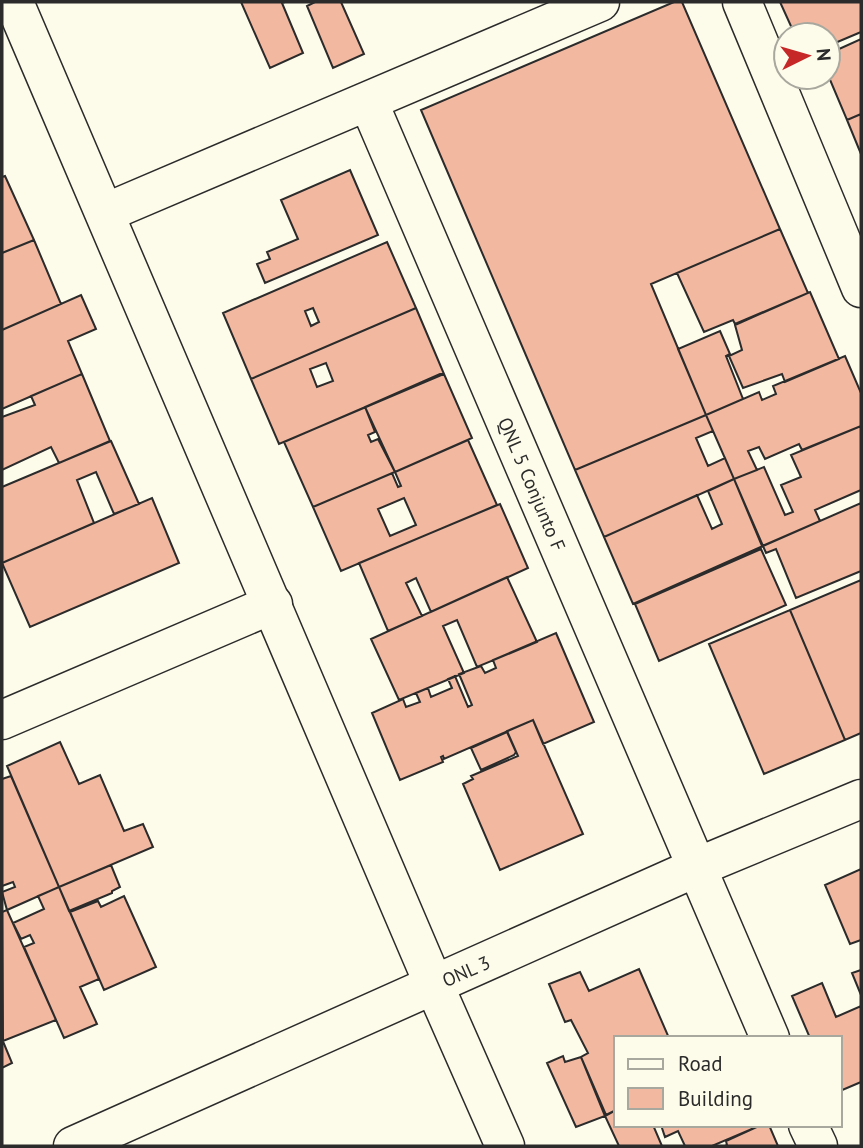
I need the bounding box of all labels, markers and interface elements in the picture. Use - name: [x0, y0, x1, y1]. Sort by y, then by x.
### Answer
- north arrow: [772, 21, 842, 91]
- text: N: [811, 47, 836, 62]
- street label: QNL 5 Conjunto F: [493, 413, 571, 555]
- street label: ONL 3: [438, 950, 494, 992]
- legend: [614, 1036, 842, 1127]
- text: Road: [678, 1050, 722, 1077]
- text: Building: [678, 1085, 753, 1112]

